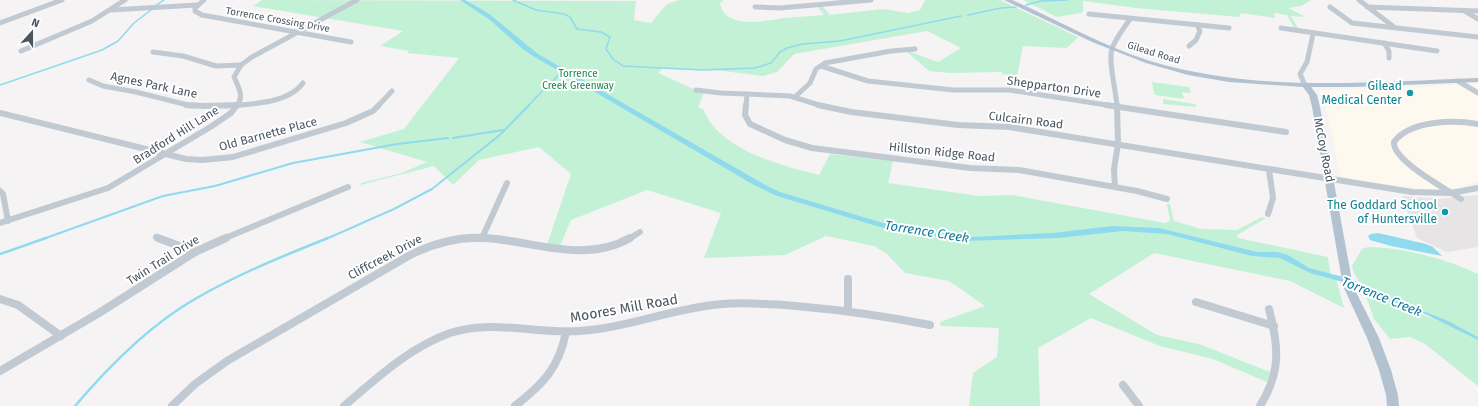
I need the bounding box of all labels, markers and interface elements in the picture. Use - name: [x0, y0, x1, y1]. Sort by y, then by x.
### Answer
- street label: Torrence Crossing Drive: [225, 5, 331, 35]
- north arrow: [12, 12, 52, 52]
- text: N: [30, 16, 41, 31]
- street label: Gilead Road: [1126, 39, 1182, 67]
- park label: Torrence Creek Greenway: [542, 68, 614, 92]
- street label: Agnes Park Lane: [109, 69, 199, 101]
- street label: Shepparton Drive: [1006, 73, 1102, 101]
- place label: Gilead Medical Center: [1321, 79, 1402, 107]
- marker: Gilead Medical Center: [1405, 88, 1415, 98]
- street label: Bradford Hill Lane: [131, 103, 221, 167]
- street label: Culcairn Road: [988, 108, 1064, 132]
- street label: Old Barnette Place: [217, 114, 319, 154]
- street label: McCoy Road: [1311, 117, 1337, 183]
- street label: Hillston Ridge Road: [888, 139, 996, 165]
- place label: The Goddard School of Huntersville: [1327, 198, 1437, 226]
- marker: The Goddard School of Huntersville: [1440, 207, 1450, 217]
- water label: Torrence Creek: [884, 217, 970, 246]
- street label: Twin Trail Drive: [124, 232, 202, 288]
- street label: Cliffcreek Drive: [346, 232, 424, 282]
- water label: Torrence Creek: [1339, 274, 1424, 319]
- street label: Moores Mill Road: [569, 291, 679, 326]

